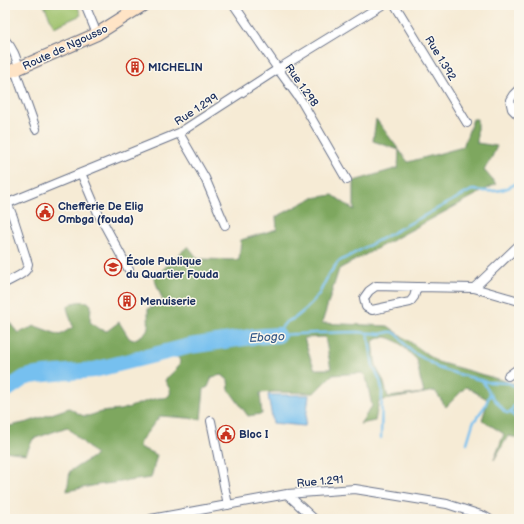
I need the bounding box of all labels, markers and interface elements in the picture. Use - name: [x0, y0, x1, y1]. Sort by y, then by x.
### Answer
- street label: Route de Ngousso: [21, 22, 110, 73]
- street label: Rue 1.392: [422, 34, 459, 83]
- building icon: MICHELIN: [125, 57, 145, 77]
- place label: MICHELIN: [148, 61, 203, 74]
- street label: Rue 1.298: [282, 61, 321, 109]
- street label: Rue 1.299: [172, 91, 220, 128]
- place label: Chefferie De Elig Ombga (fouda): [58, 200, 143, 226]
- public building icon: Chefferie De Elig Ombga (fouda): [35, 202, 55, 222]
- place label: École Publique du Quartier Fouda: [126, 254, 219, 281]
- school or university icon: École Publique du Quartier Fouda: [103, 257, 123, 277]
- building icon: Menuiserie: [117, 291, 137, 311]
- place label: Menuiserie: [140, 295, 196, 308]
- water label: Ebogo: [249, 329, 285, 346]
- public building icon: Bloc I: [216, 424, 236, 444]
- place label: Bloc I: [239, 428, 269, 441]
- street label: Rue 1.291: [296, 473, 344, 490]

